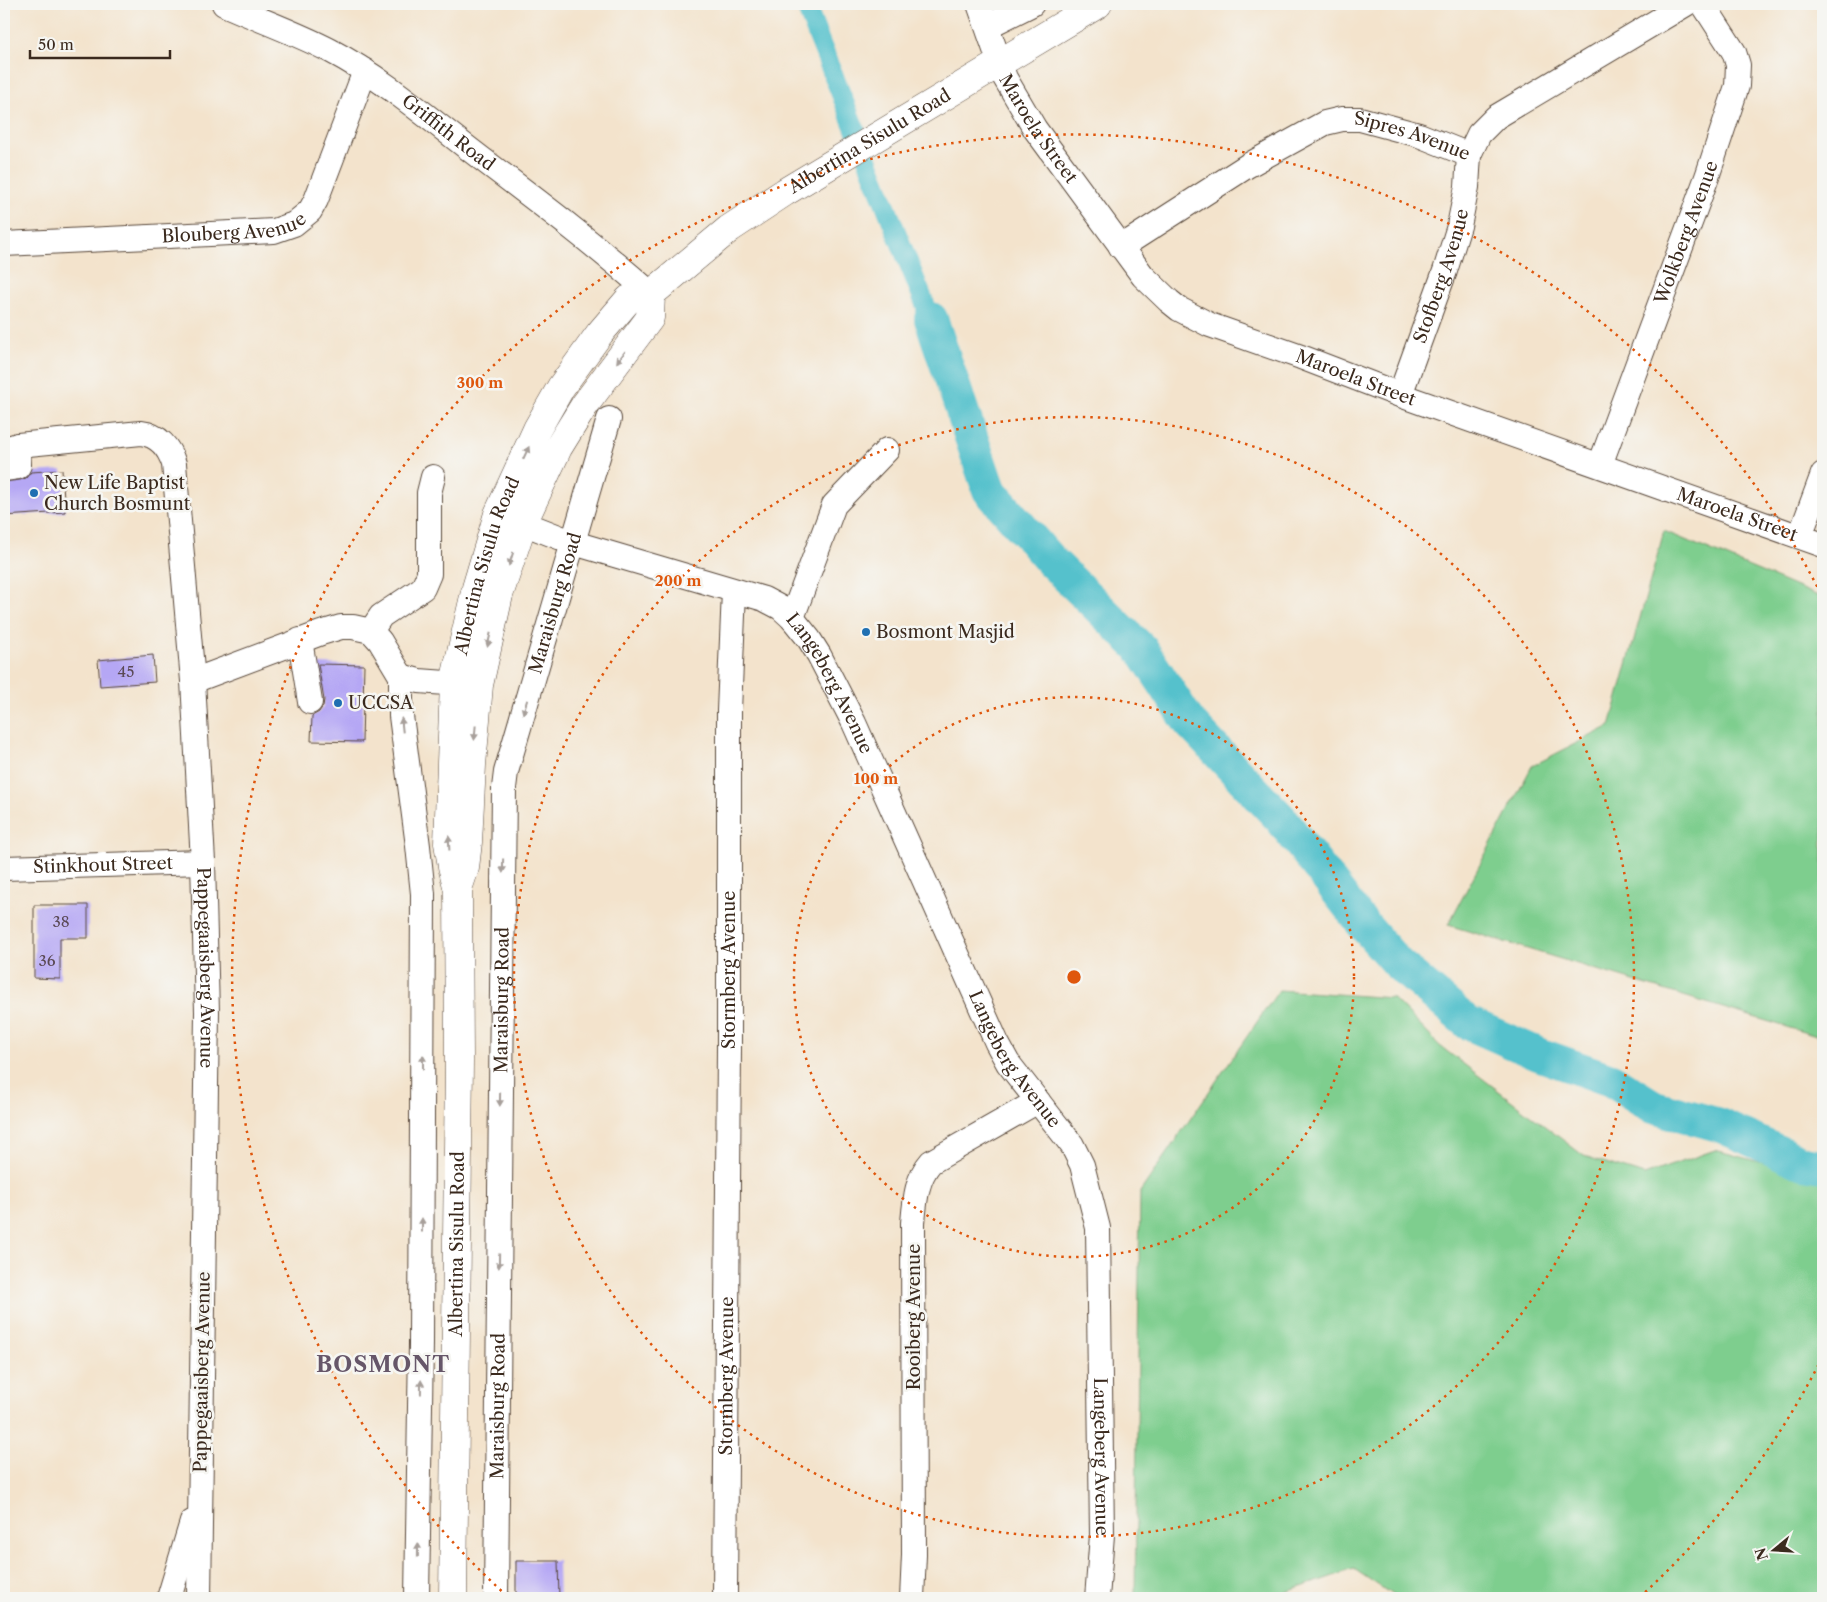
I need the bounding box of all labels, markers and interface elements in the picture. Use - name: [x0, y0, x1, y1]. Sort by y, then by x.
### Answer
- scale bar: [30, 28, 170, 60]
- text: 50 m: [38, 35, 74, 54]
- street label: Maroela Street: [994, 70, 1083, 188]
- street label: Albertina Sisulu Road: [784, 84, 955, 199]
- street label: Griffith Road: [397, 90, 499, 176]
- street label: Sipres Avenue: [1354, 108, 1473, 165]
- street label: Wolkberg Avenue: [1649, 158, 1723, 308]
- street label: Stofberg Avenue: [1409, 207, 1473, 346]
- street label: Blouberg Avenue: [161, 208, 311, 247]
- street label: Maroela Street: [1293, 345, 1419, 411]
- one-way arrow: [616, 350, 627, 363]
- text: 300 m: [457, 373, 503, 392]
- one-way arrow: [522, 446, 530, 460]
- place label: New Life Baptist Church Bosmunt: [44, 472, 191, 515]
- street label: Albertina Sisulu Road: [450, 473, 525, 658]
- street label: Maroela Street: [1674, 483, 1801, 546]
- marker: New Life Baptist Church Bosmunt: [28, 487, 40, 499]
- street label: Maraisburg Road: [524, 530, 586, 676]
- one-way arrow: [507, 552, 515, 567]
- text: 200 m: [655, 571, 701, 590]
- street label: Langeberg Avenue: [781, 608, 877, 757]
- place label: Bosmont Masjid: [876, 621, 1015, 643]
- marker: Bosmont Masjid: [860, 626, 872, 638]
- one-way arrow: [485, 633, 493, 648]
- house number: 45: [118, 662, 134, 681]
- place label: UCCSA: [348, 692, 414, 714]
- marker: UCCSA: [332, 697, 344, 709]
- one-way arrow: [521, 699, 529, 714]
- one-way arrow: [398, 716, 406, 732]
- one-way arrow: [471, 726, 479, 742]
- text: 100 m: [854, 769, 898, 788]
- one-way arrow: [444, 835, 452, 851]
- street label: Stinkhout Street: [33, 852, 174, 878]
- one-way arrow: [499, 858, 507, 874]
- street label: Pappegaaisberg Avenue: [192, 867, 218, 1068]
- street label: Stormberg Avenue: [718, 891, 740, 1049]
- house number: 38: [52, 912, 70, 931]
- street label: Maraisburg Road: [490, 927, 514, 1073]
- house number: 36: [38, 951, 56, 970]
- centre of rings: [1065, 968, 1083, 986]
- street label: Langeberg Avenue: [964, 987, 1065, 1132]
- one-way arrow: [419, 1054, 427, 1070]
- one-way arrow: [496, 1091, 504, 1107]
- street label: Albertina Sisulu Road: [445, 1151, 469, 1338]
- one-way arrow: [418, 1216, 426, 1232]
- street label: Rooiberg Avenue: [903, 1244, 925, 1390]
- one-way arrow: [494, 1253, 502, 1269]
- street label: Pappegaaisberg Avenue: [189, 1271, 215, 1473]
- street label: Stormberg Avenue: [715, 1297, 738, 1455]
- street label: Maraisburg Road: [486, 1333, 510, 1479]
- district label: BOSMONT: [316, 1351, 450, 1378]
- street label: Langeberg Avenue: [1089, 1377, 1113, 1536]
- one-way arrow: [417, 1379, 425, 1395]
- north arrow: [1750, 1524, 1800, 1574]
- one-way arrow: [414, 1541, 422, 1557]
- text: N: [1751, 1545, 1772, 1563]

